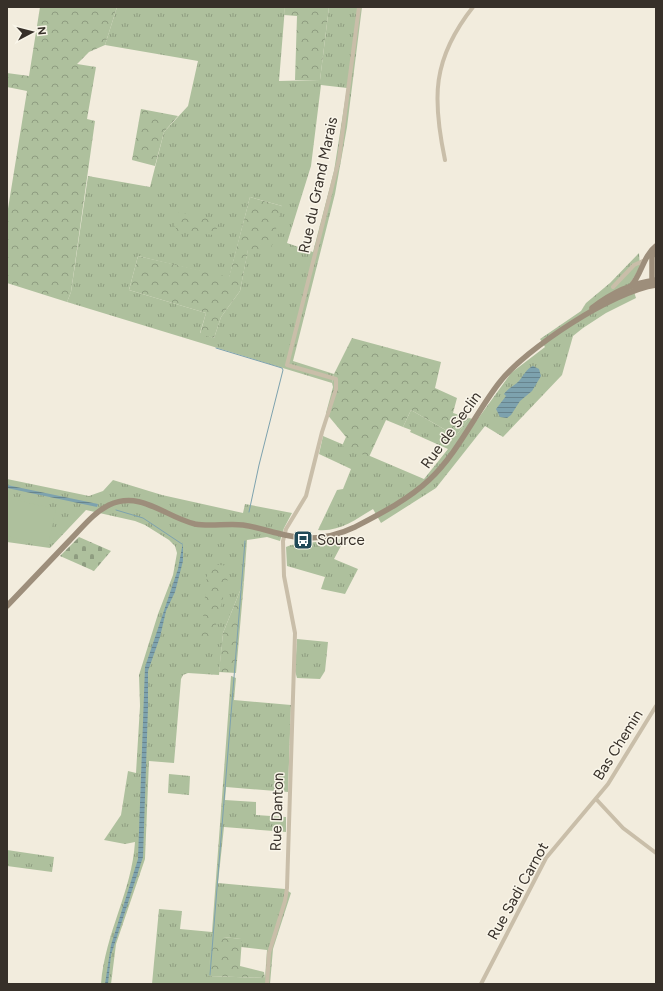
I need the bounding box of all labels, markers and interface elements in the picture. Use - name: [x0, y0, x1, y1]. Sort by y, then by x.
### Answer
- north arrow: [12, 12, 52, 52]
- text: N: [34, 26, 48, 36]
- street label: Rue du Grand Marais: [295, 115, 341, 255]
- street label: Rue de Seclin: [417, 388, 485, 472]
- bus stop icon: Source: [292, 529, 314, 551]
- place label: Source: [317, 531, 365, 549]
- street label: Bas Chemin: [589, 707, 647, 783]
- street label: Rue Danton: [267, 772, 287, 852]
- street label: Rue Sadi Carnot: [484, 839, 552, 943]

